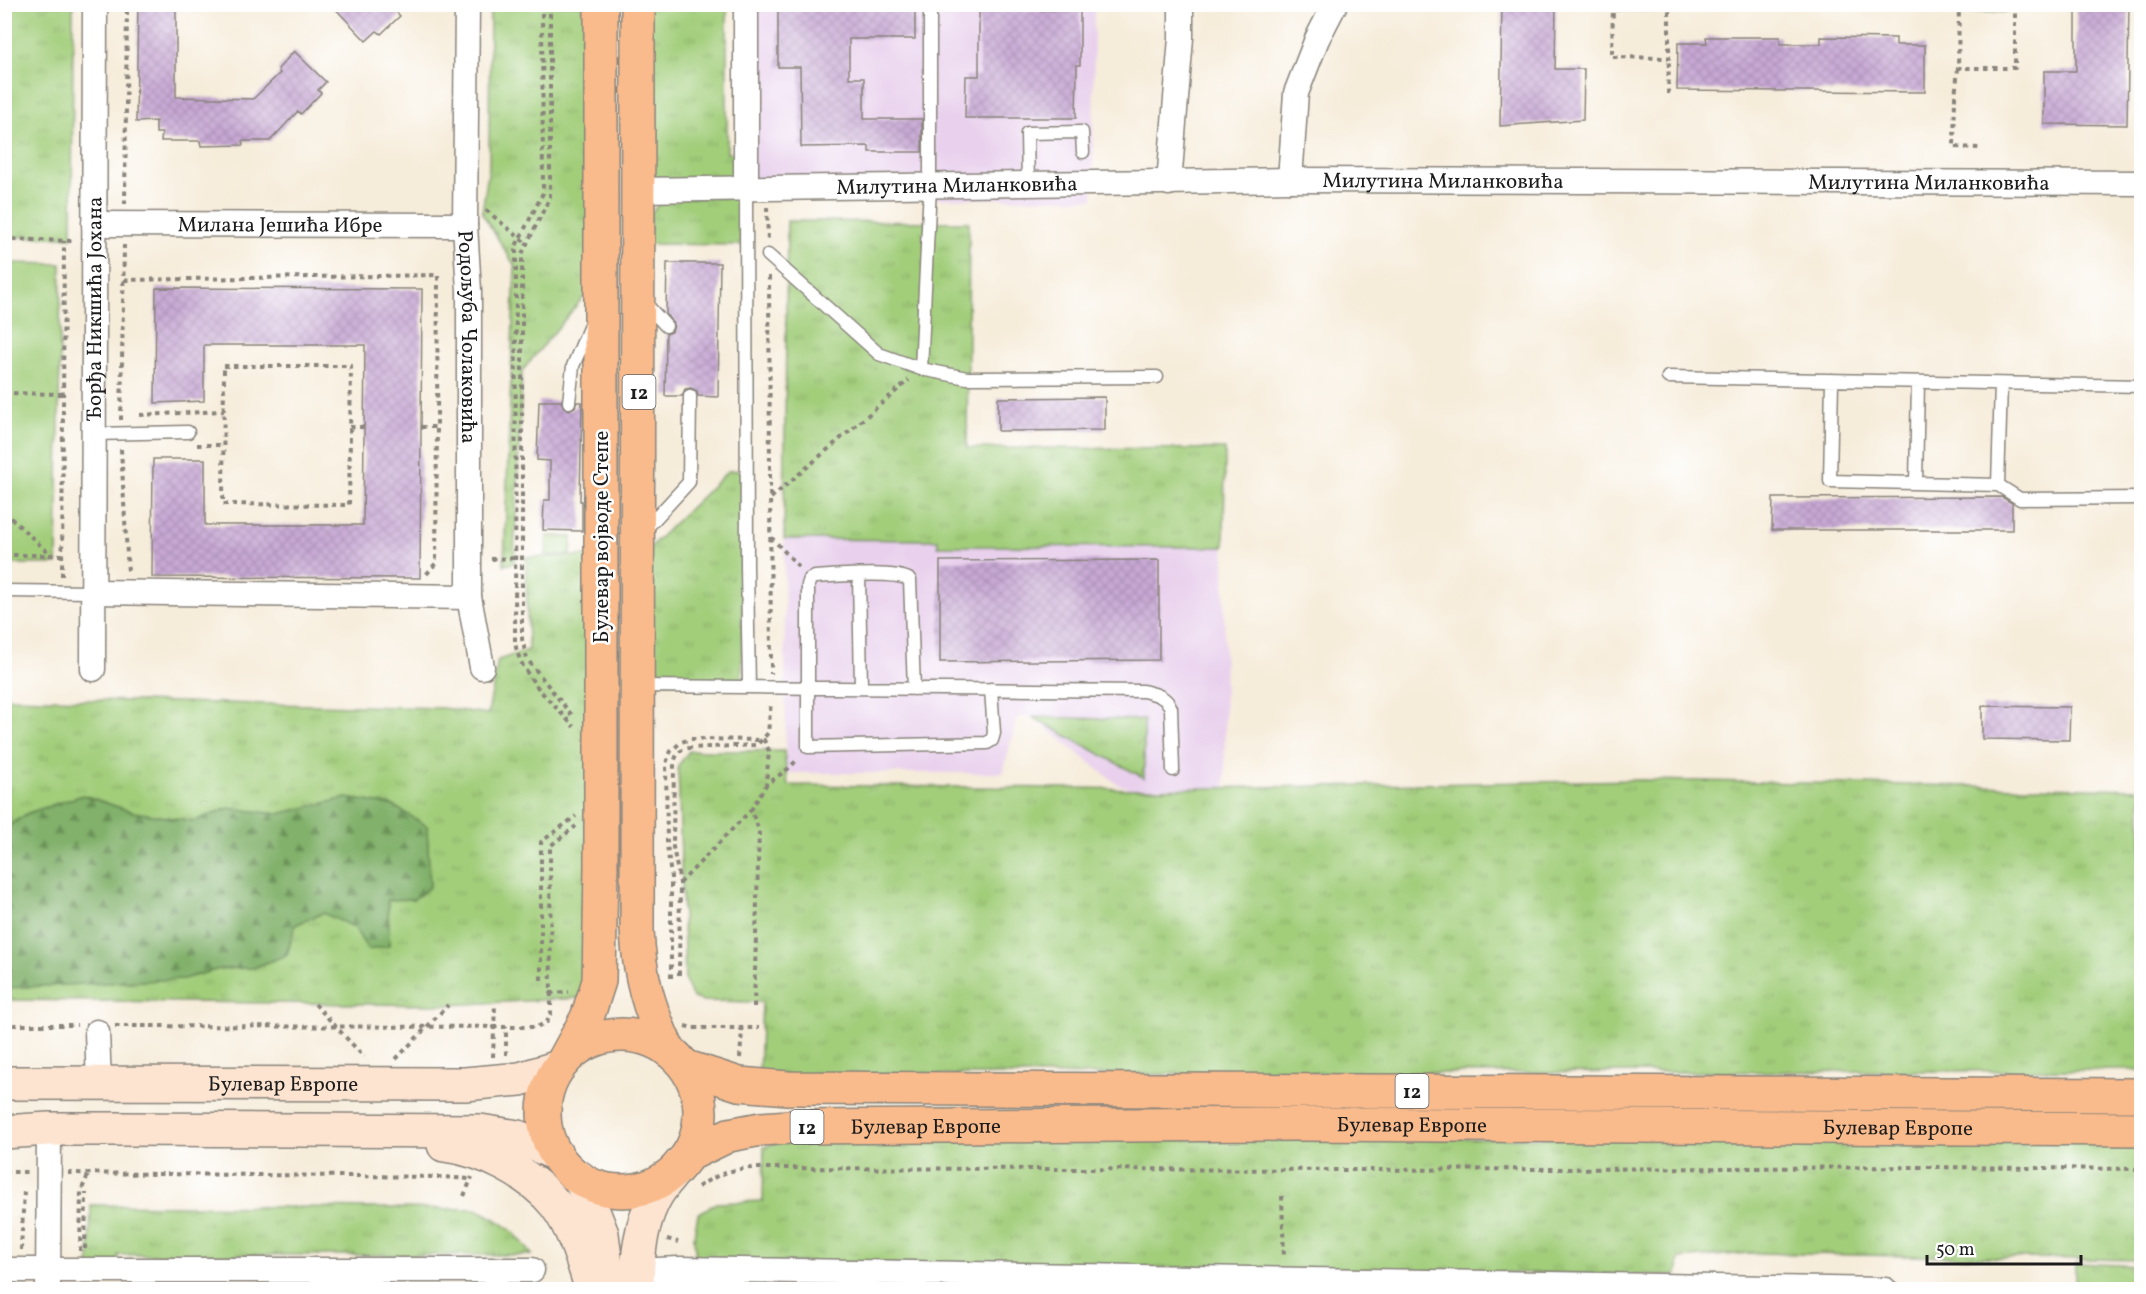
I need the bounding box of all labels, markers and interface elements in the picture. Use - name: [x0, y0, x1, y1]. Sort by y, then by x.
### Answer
- street label: Милутина Миланковића: [1322, 167, 1564, 197]
- street label: Милутина Миланковића: [1808, 169, 2050, 199]
- street label: Милутина Миланковића: [836, 170, 1078, 203]
- street label: Ђорђа Никшића Јохана: [81, 197, 110, 422]
- street label: Милана Јешића Ибре: [177, 211, 383, 241]
- street label: Родољуба Чолаковића: [449, 229, 482, 444]
- road number: 12: [622, 375, 656, 409]
- street label: Булевар војводе Степе: [588, 430, 617, 644]
- street label: Булевар Европе: [208, 1070, 358, 1100]
- road number: 12: [1396, 1074, 1428, 1108]
- road number: 12: [790, 1110, 824, 1144]
- street label: Булевар Европе: [1336, 1111, 1487, 1141]
- street label: Булевар Европе: [850, 1113, 1001, 1143]
- street label: Булевар Европе: [1822, 1114, 1973, 1144]
- scale bar: [1927, 1228, 2082, 1266]
- text: 50 m: [1936, 1238, 1975, 1263]

